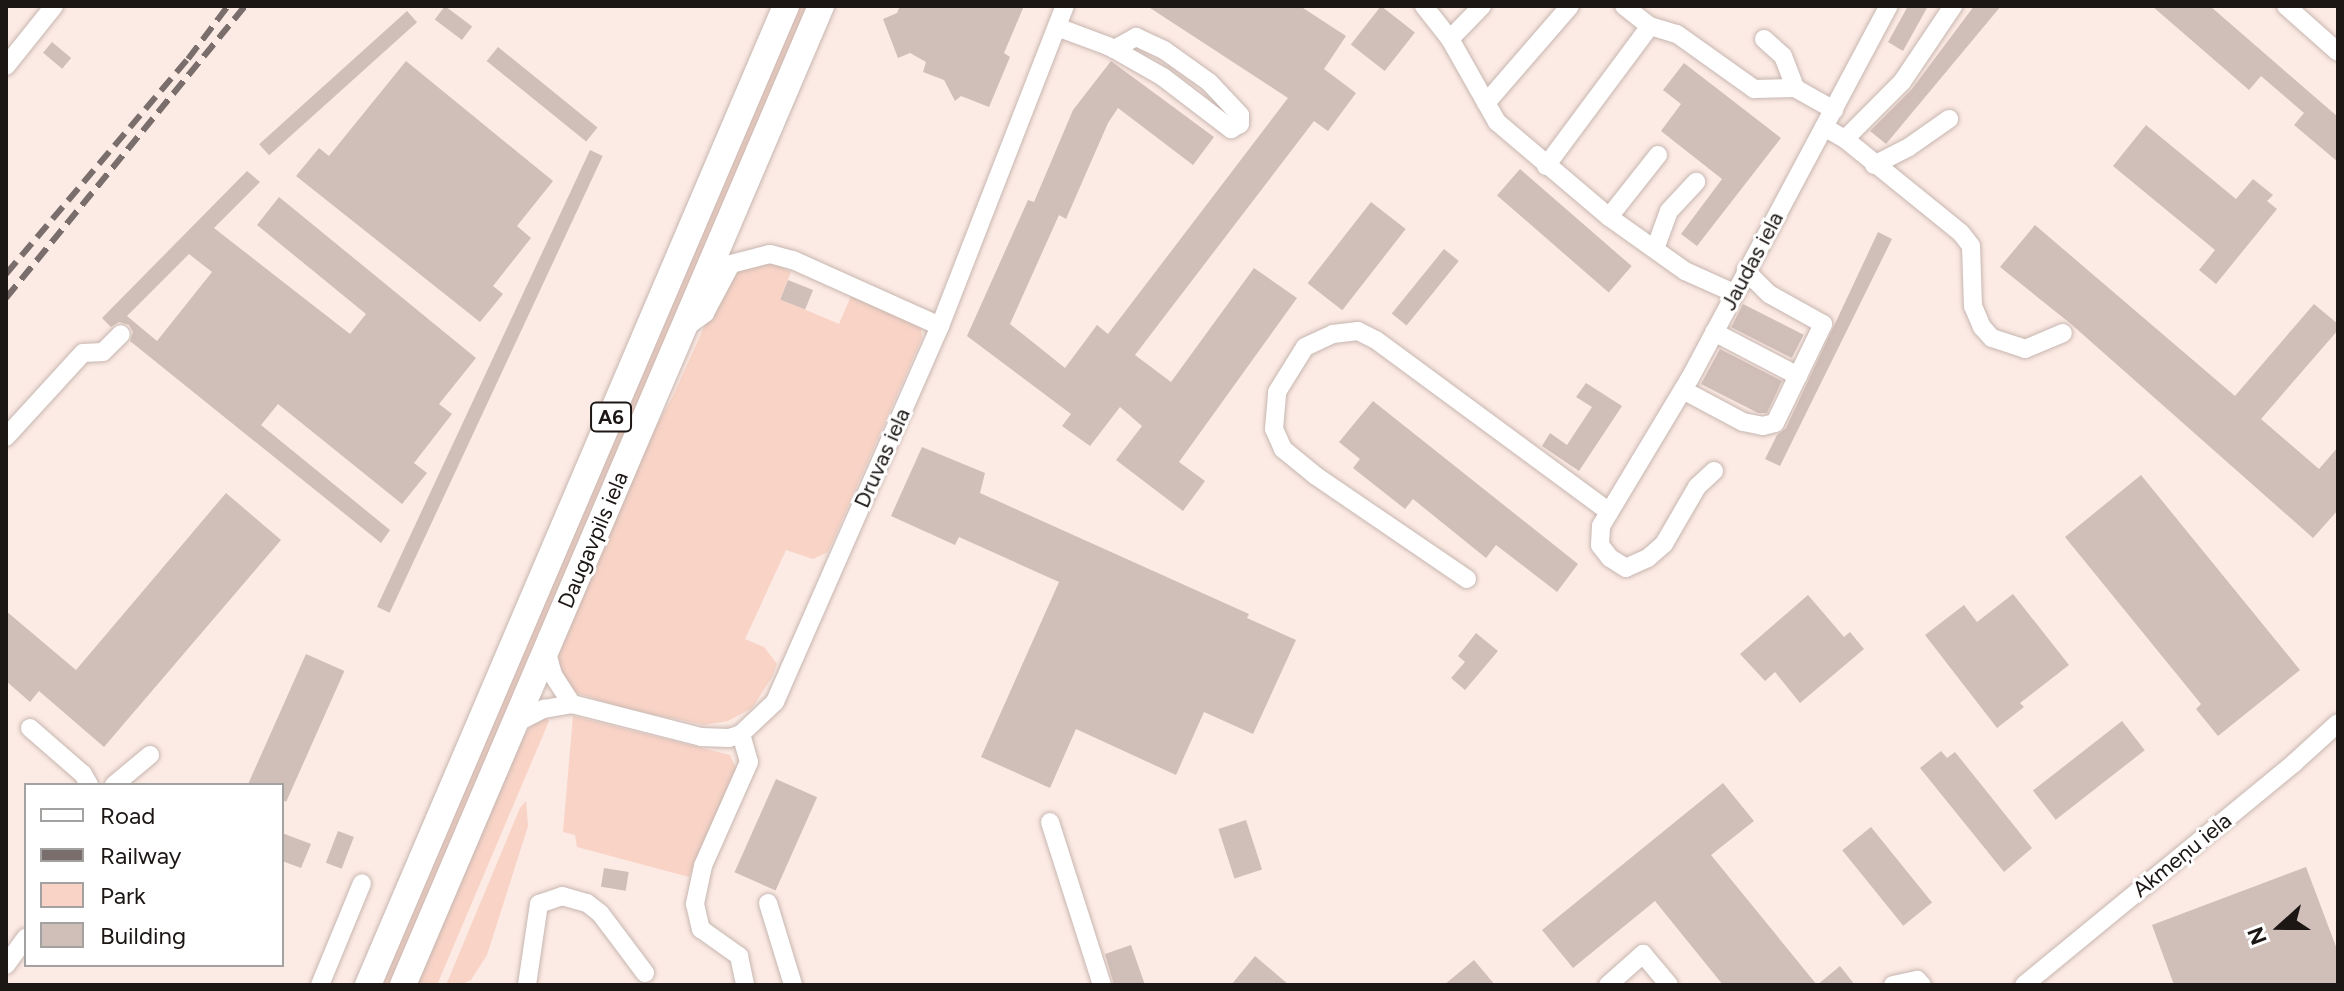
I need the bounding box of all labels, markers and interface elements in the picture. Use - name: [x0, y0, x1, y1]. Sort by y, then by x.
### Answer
- street label: Jaudas iela: [1715, 207, 1789, 315]
- road number: A6: [589, 401, 633, 433]
- street label: Druvas iela: [848, 404, 916, 512]
- street label: Daugavpils iela: [552, 468, 634, 612]
- legend: [24, 783, 284, 967]
- text: Road: [100, 801, 155, 830]
- street label: Akmeņu iela: [2127, 807, 2237, 903]
- text: Railway: [100, 841, 181, 870]
- text: Park: [100, 881, 146, 910]
- north arrow: [2240, 887, 2320, 967]
- text: Building: [100, 921, 186, 950]
- text: N: [2241, 923, 2273, 949]

